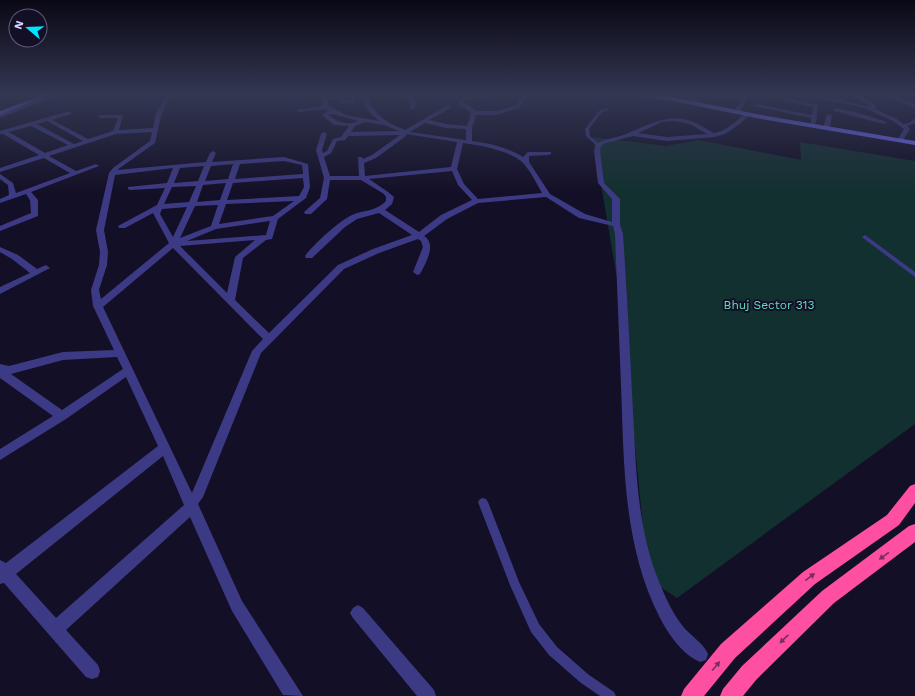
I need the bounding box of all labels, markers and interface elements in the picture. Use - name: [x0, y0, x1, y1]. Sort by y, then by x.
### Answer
- north arrow: [8, 8, 48, 48]
- text: N: [12, 19, 26, 31]
- park label: Bhuj Sector 313: [724, 298, 814, 312]
- one-way arrow: [879, 552, 890, 560]
- one-way arrow: [805, 573, 816, 582]
- one-way arrow: [779, 634, 789, 644]
- one-way arrow: [711, 661, 720, 672]

